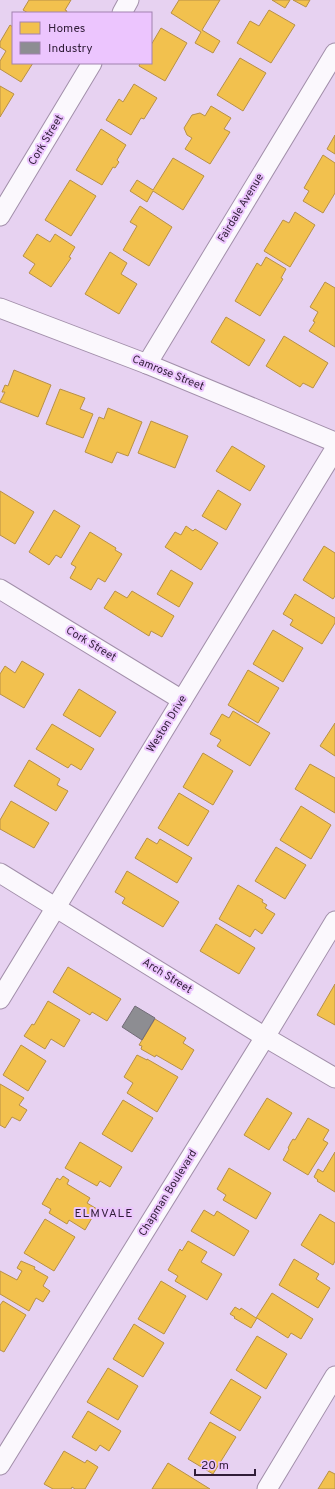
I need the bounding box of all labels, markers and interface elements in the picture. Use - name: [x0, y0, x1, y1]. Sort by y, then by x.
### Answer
- legend: [12, 12, 152, 64]
- text: Homes: [48, 21, 85, 37]
- text: Industry: [48, 41, 93, 57]
- street label: Cork Street: [26, 112, 66, 168]
- street label: Fairdale Avenue: [215, 171, 267, 245]
- street label: Camrose Street: [130, 352, 206, 394]
- street label: Cork Street: [63, 624, 119, 664]
- street label: Weston Drive: [144, 693, 190, 755]
- street label: Arch Street: [140, 955, 194, 997]
- street label: Chapman Boulevard: [136, 1147, 200, 1239]
- district label: ELMVALE: [75, 1206, 133, 1222]
- scale bar: [195, 1451, 255, 1477]
- text: 20 m: [201, 1458, 229, 1474]

